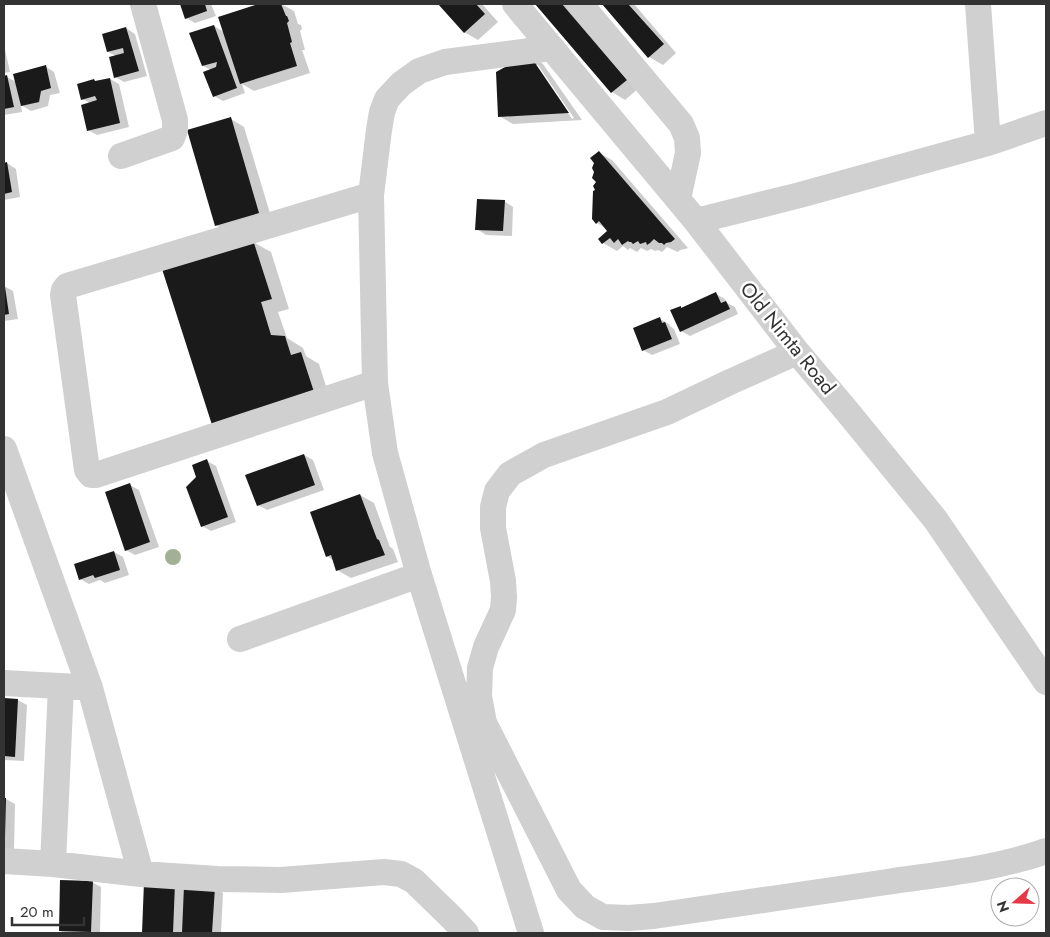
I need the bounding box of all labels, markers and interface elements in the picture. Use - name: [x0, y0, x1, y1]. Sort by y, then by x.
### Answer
- street label: Old Nimta Road: [733, 276, 842, 401]
- north arrow: [990, 877, 1040, 927]
- scale bar: [12, 894, 85, 926]
- text: N: [991, 898, 1014, 915]
- text: 20 m: [20, 901, 54, 923]

